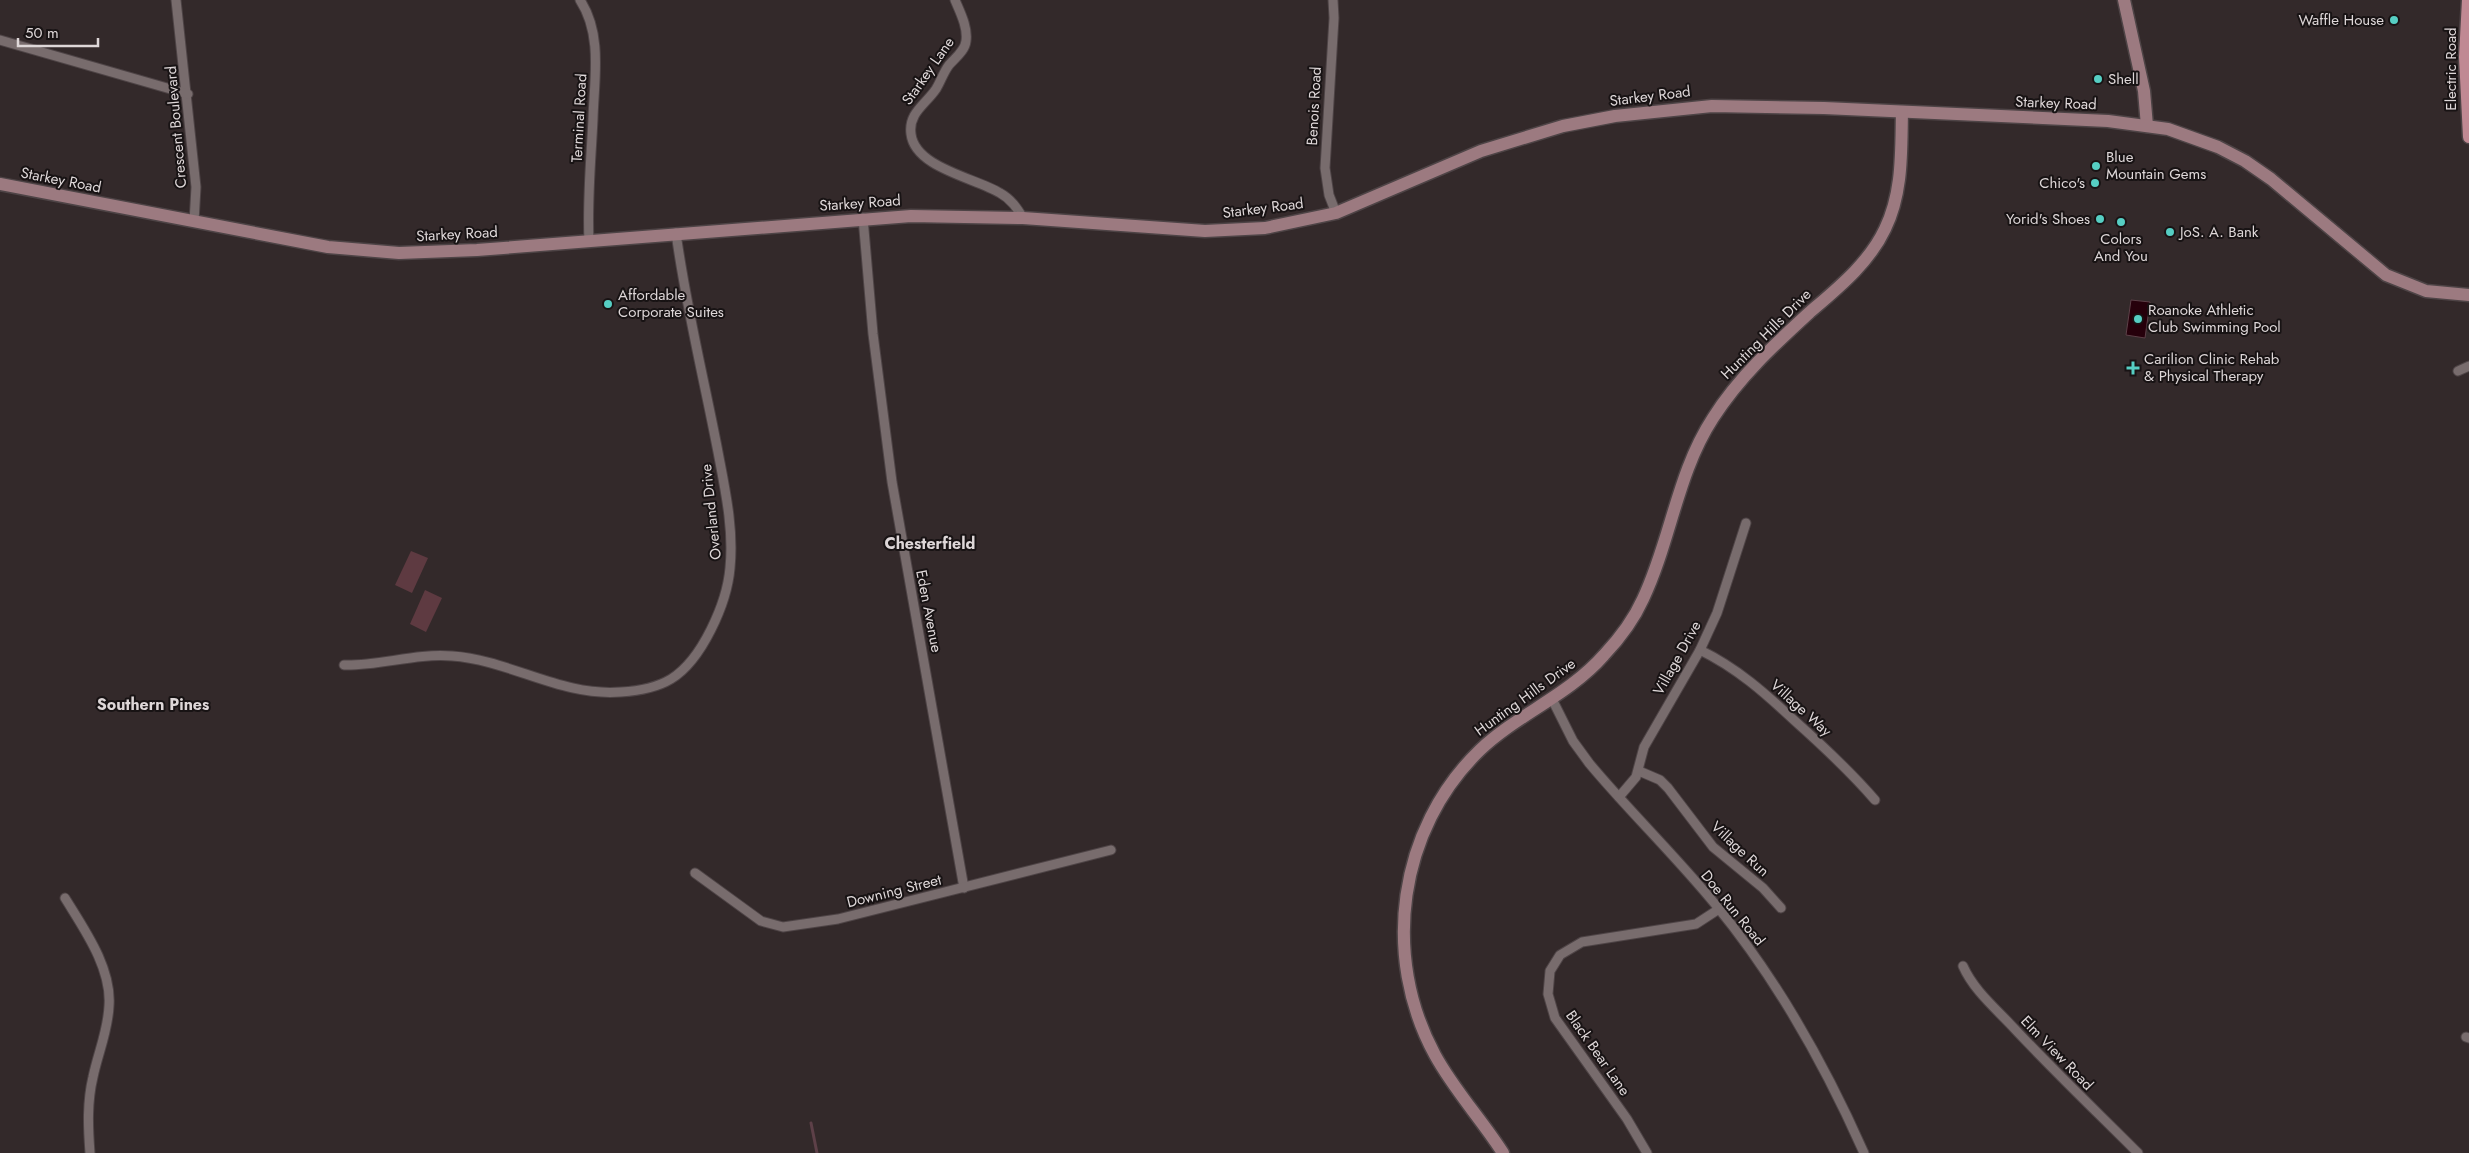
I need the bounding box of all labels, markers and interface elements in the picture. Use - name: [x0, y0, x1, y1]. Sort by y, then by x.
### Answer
- place label: Waffle House: [2299, 9, 2384, 31]
- marker: Waffle House: [2388, 14, 2400, 26]
- scale bar: [18, 15, 98, 47]
- text: 50 m: [25, 22, 59, 44]
- street label: Electric Road: [2440, 27, 2462, 111]
- street label: Starkey Lane: [896, 32, 960, 110]
- street label: Crescent Boulevard: [160, 65, 192, 189]
- street label: Benois Road: [1301, 66, 1327, 146]
- place label: Shell: [2108, 68, 2139, 90]
- street label: Terminal Road: [566, 73, 592, 163]
- marker: Shell: [2092, 73, 2104, 85]
- street label: Starkey Road: [1608, 80, 1692, 112]
- street label: Starkey Road: [2015, 91, 2097, 115]
- place label: Blue Mountain Gems: [2106, 146, 2206, 185]
- marker: Blue Mountain Gems: [2090, 160, 2102, 172]
- street label: Starkey Road: [19, 161, 103, 199]
- place label: Chico's: [2039, 172, 2085, 194]
- marker: Chico's: [2089, 177, 2101, 189]
- street label: Starkey Road: [819, 189, 901, 217]
- street label: Starkey Road: [1221, 192, 1305, 224]
- place label: Yorid's Shoes: [2006, 208, 2090, 230]
- marker: Yorid's Shoes: [2094, 213, 2106, 225]
- marker: Colors And You: [2115, 216, 2127, 228]
- street label: Starkey Road: [416, 221, 498, 247]
- place label: JoS. A. Bank: [2178, 221, 2259, 243]
- marker: JoS. A. Bank: [2164, 226, 2176, 238]
- place label: Colors And You: [2094, 228, 2148, 267]
- street label: Hunting Hills Drive: [1716, 283, 1817, 384]
- place label: Affordable Corporate Suites: [618, 284, 724, 323]
- marker: Affordable Corporate Suites: [602, 298, 614, 310]
- place label: Roanoke Athletic Club Swimming Pool: [2148, 299, 2281, 338]
- marker: Roanoke Athletic Club Swimming Pool: [2132, 313, 2144, 325]
- place label: Carilion Clinic Rehab & Physical Therapy: [2144, 348, 2280, 387]
- marker: Carilion Clinic Rehab & Physical Therapy: [2126, 361, 2140, 375]
- street label: Overland Drive: [695, 463, 727, 561]
- district label: Chesterfield: [885, 532, 975, 555]
- street label: Eden Avenue: [910, 568, 948, 654]
- street label: Village Drive: [1647, 617, 1707, 699]
- street label: Hunting Hills Drive: [1470, 653, 1580, 741]
- street label: Village Way: [1765, 674, 1837, 742]
- district label: Southern Pines: [97, 693, 209, 716]
- street label: Village Run: [1706, 816, 1774, 882]
- street label: Doe Run Road: [1696, 865, 1770, 951]
- street label: Downing Street: [844, 869, 944, 913]
- street label: Black Bear Lane: [1560, 1006, 1636, 1100]
- street label: Elm View Road: [2016, 1011, 2098, 1095]

